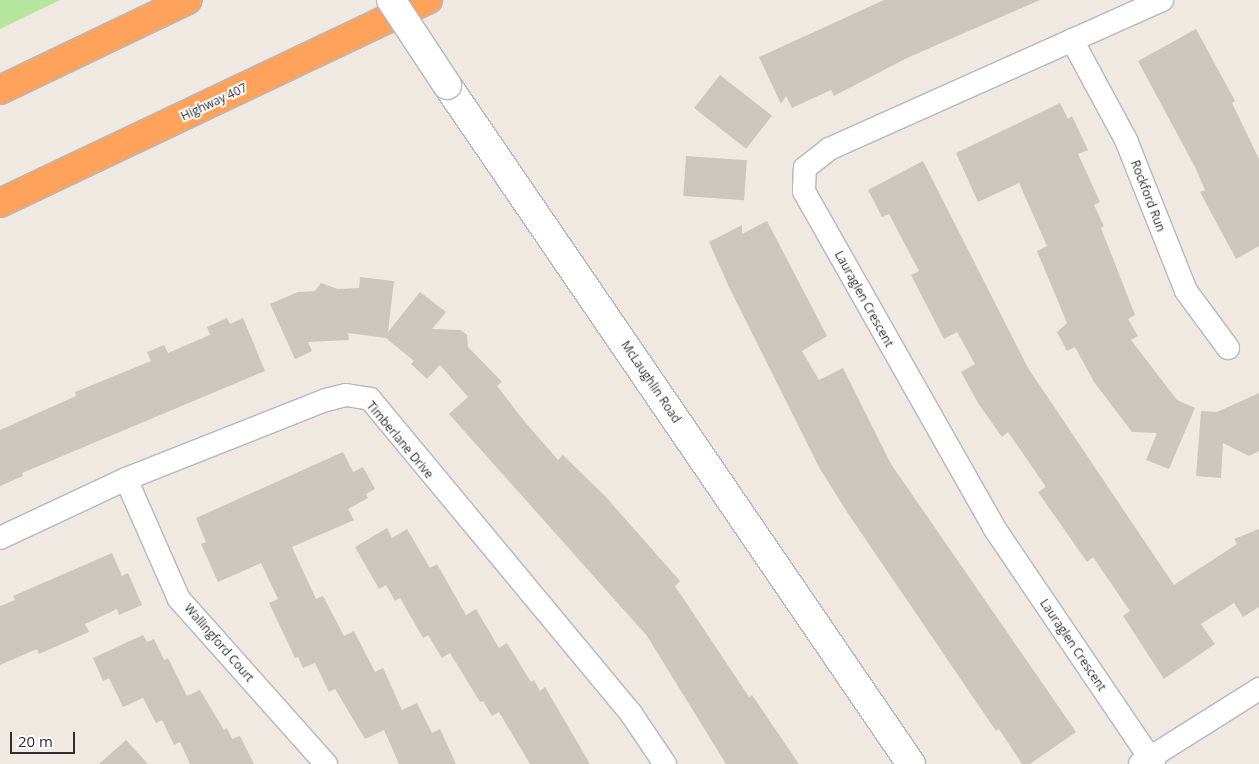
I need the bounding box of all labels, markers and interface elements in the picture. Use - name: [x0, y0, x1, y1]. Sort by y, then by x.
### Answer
- street label: Highway 407: [179, 80, 249, 124]
- street label: Rockford Run: [1128, 158, 1168, 234]
- street label: Lauraglen Crescent: [832, 248, 896, 350]
- street label: McLaughlin Road: [618, 338, 684, 426]
- street label: Timberlane Drive: [364, 399, 436, 481]
- street label: Lauraglen Crescent: [1037, 596, 1109, 694]
- street label: Wallingford Court: [181, 601, 257, 685]
- scale bar: [12, 722, 78, 754]
- text: 20 m: [18, 731, 53, 751]

